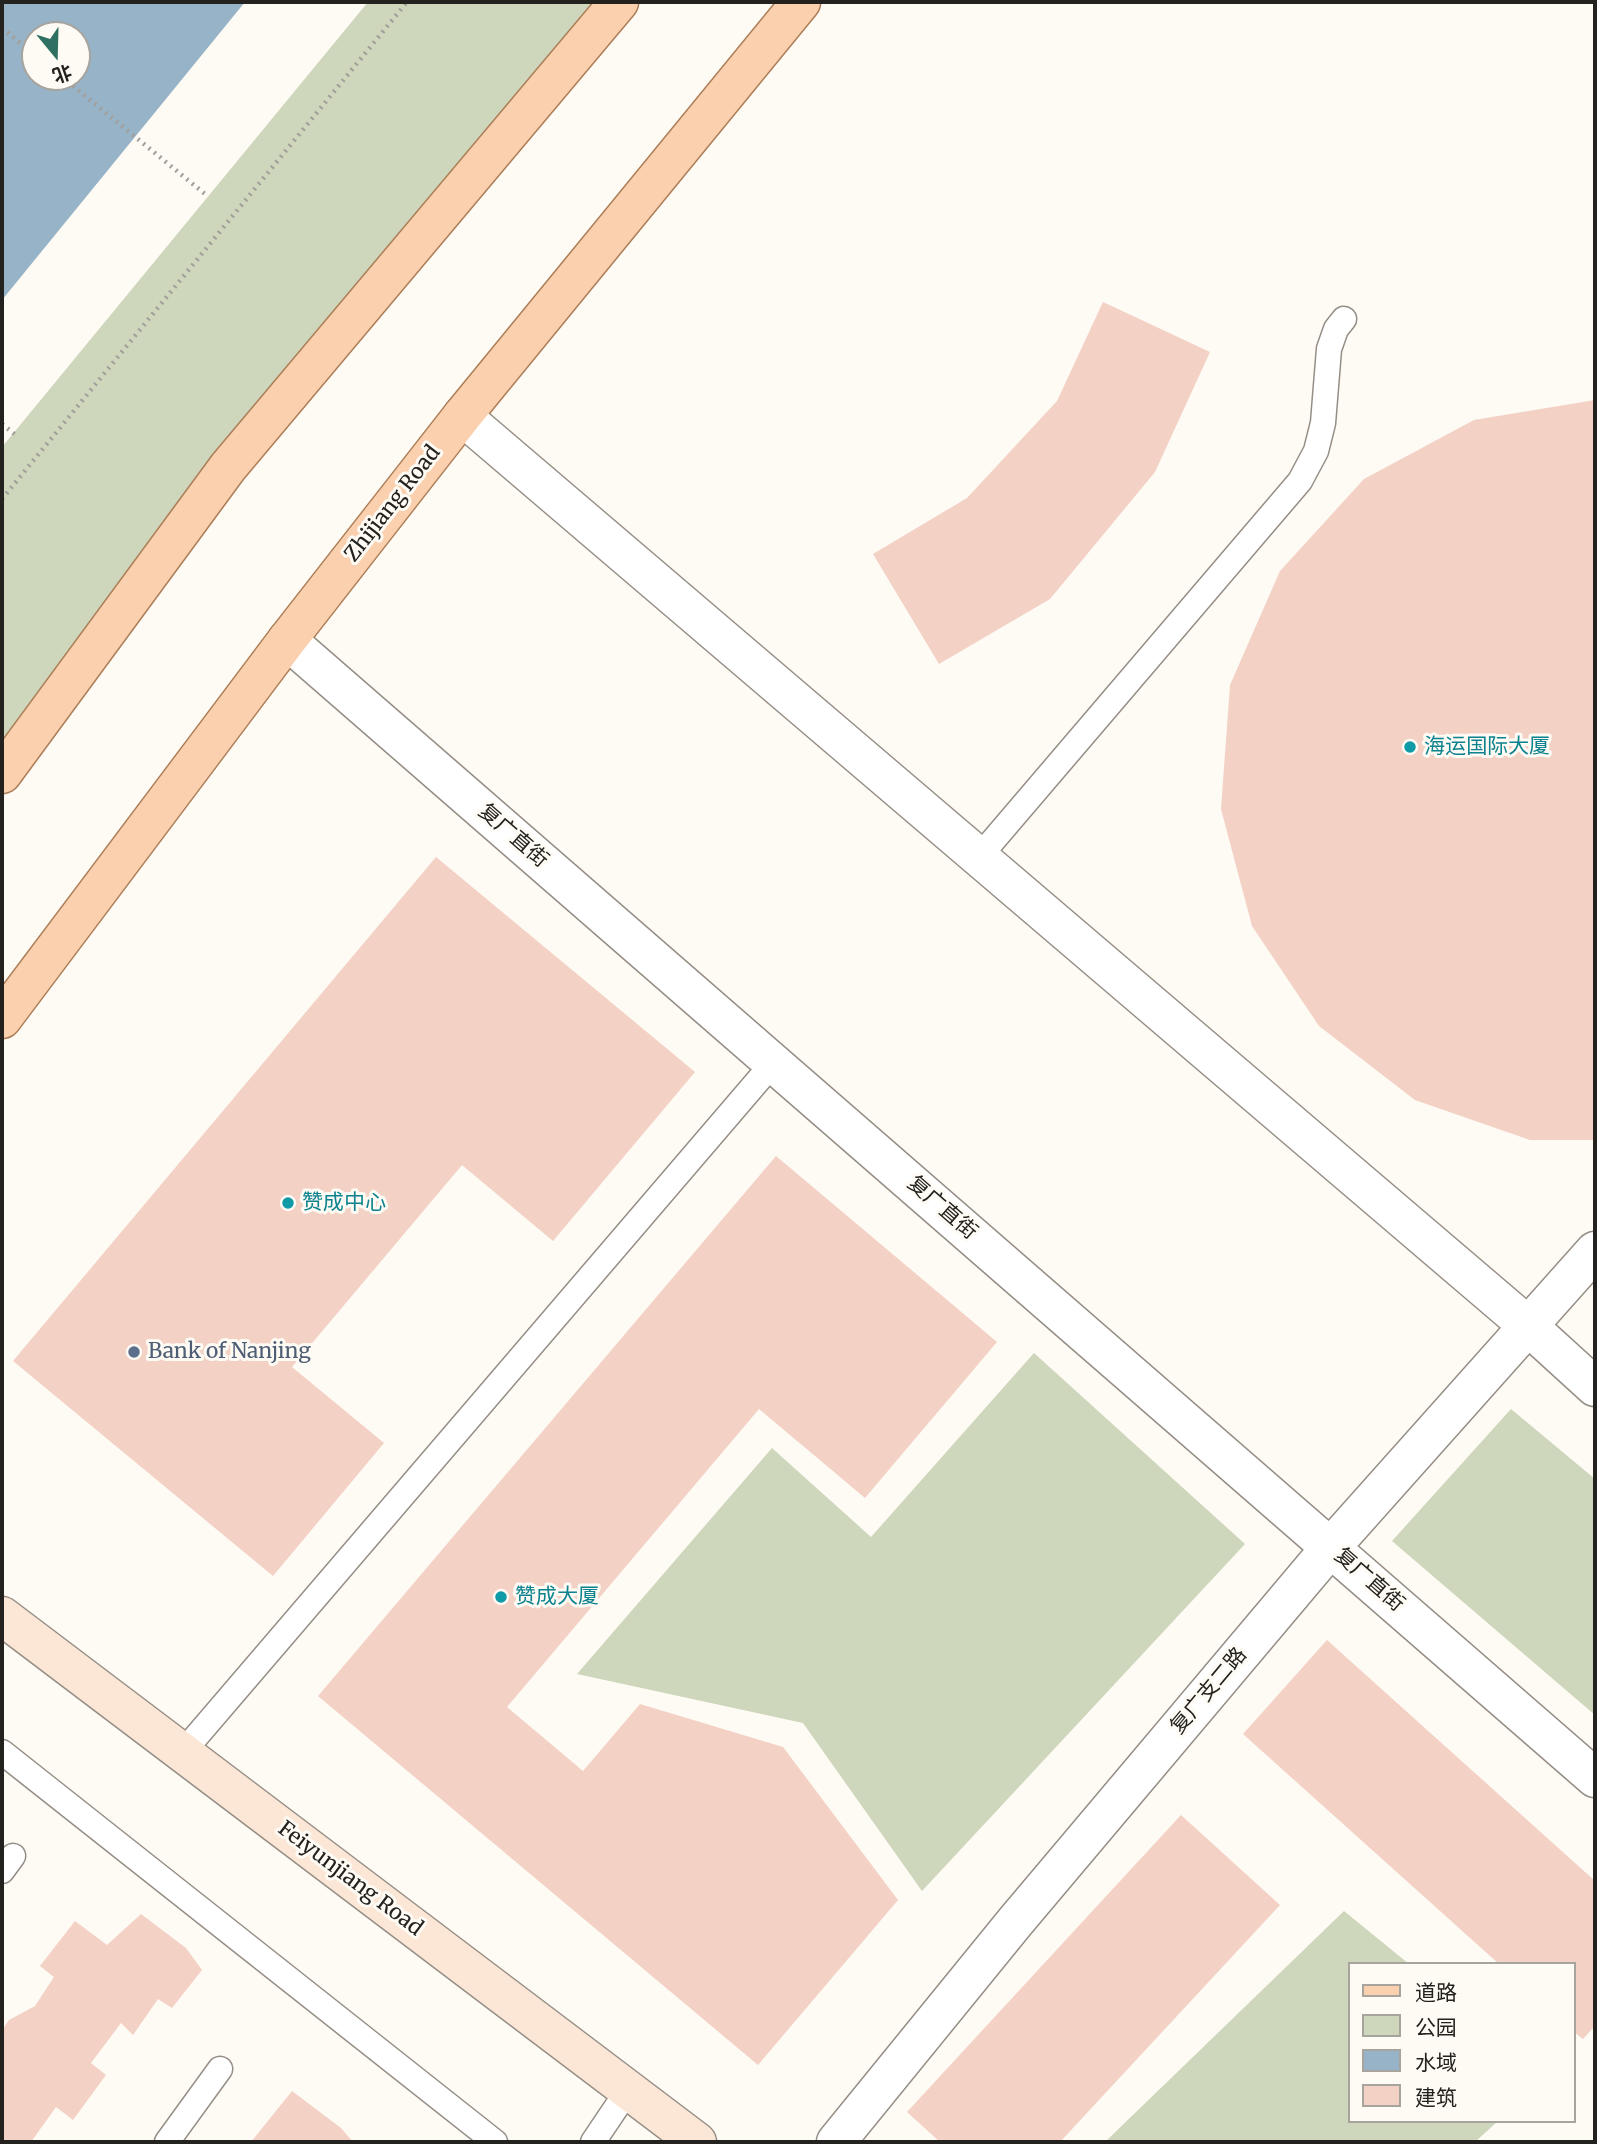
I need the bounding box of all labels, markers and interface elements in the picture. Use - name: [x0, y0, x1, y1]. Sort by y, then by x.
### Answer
- north arrow: [21, 21, 91, 91]
- text: 北: [49, 60, 75, 88]
- street label: Zhijiang Road: [340, 441, 446, 567]
- place label: 海运国际大厦: [1424, 734, 1550, 760]
- marker: 海运国际大厦: [1402, 739, 1418, 755]
- street label: 复广直街: [473, 799, 553, 873]
- street label: 复广直街: [902, 1171, 982, 1245]
- place label: 赞成中心: [302, 1190, 386, 1216]
- marker: 赞成中心: [280, 1195, 296, 1211]
- place label: Bank of Nanjing: [148, 1339, 311, 1365]
- marker: Bank of Nanjing: [126, 1344, 142, 1360]
- street label: 复广直街: [1329, 1543, 1409, 1617]
- place label: 赞成大厦: [515, 1584, 599, 1610]
- marker: 赞成大厦: [493, 1589, 509, 1605]
- street label: 复广支二路: [1166, 1643, 1252, 1739]
- street label: Feiyunjiang Road: [273, 1816, 427, 1942]
- legend: [1348, 1962, 1576, 2123]
- text: 道路: [1415, 1979, 1457, 2006]
- text: 公园: [1415, 2014, 1457, 2041]
- text: 水域: [1415, 2049, 1457, 2076]
- text: 建筑: [1415, 2084, 1457, 2111]

